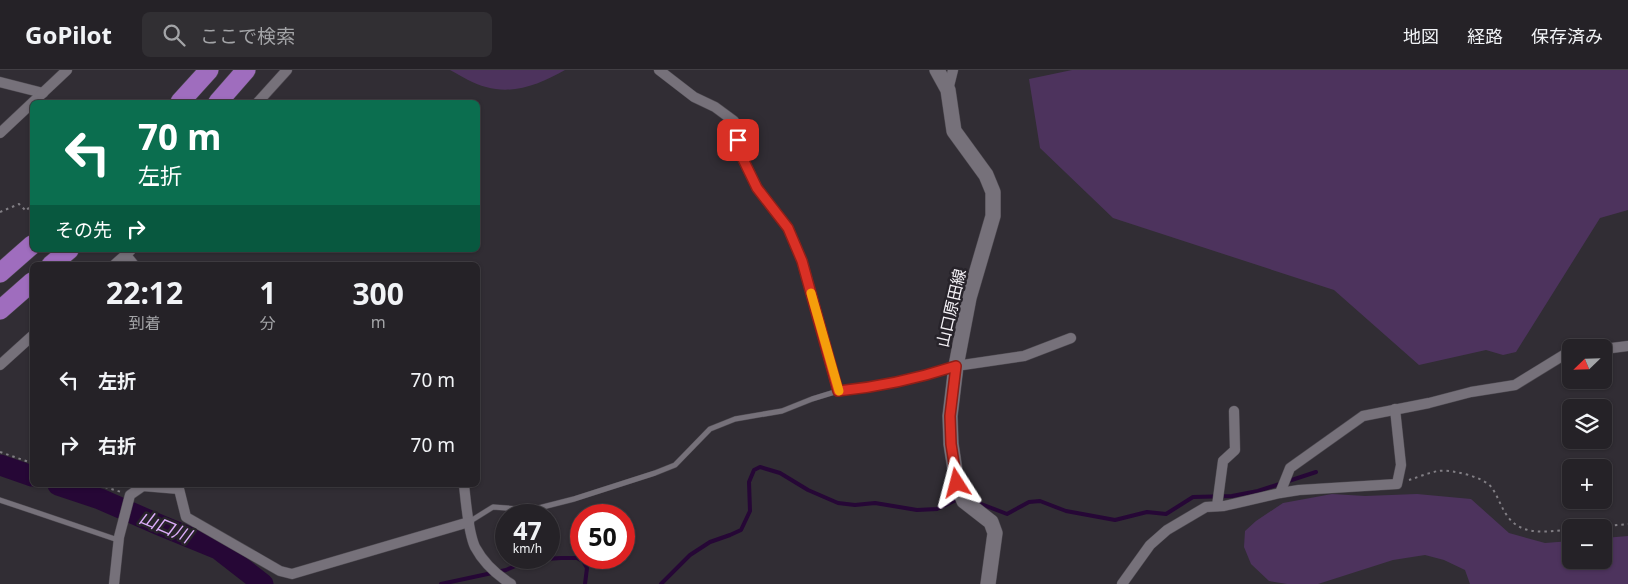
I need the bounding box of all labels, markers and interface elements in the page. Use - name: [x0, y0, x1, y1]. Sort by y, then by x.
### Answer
- search box: [142, 12, 492, 57]
- text: GoPilot: [25, 18, 112, 51]
- icon: search: [160, 21, 188, 49]
- text: ここで検索: [200, 23, 295, 49]
- text: 地図: [1403, 24, 1439, 48]
- text: 経路: [1467, 24, 1503, 48]
- text: 保存済み: [1531, 24, 1603, 48]
- text: 70 m: [138, 113, 221, 160]
- pin: [717, 119, 759, 161]
- icon: left: [55, 120, 120, 185]
- icon: arrive: [724, 126, 752, 154]
- text: 左折: [138, 160, 182, 190]
- icon: right: [122, 215, 150, 243]
- text: その先: [55, 217, 112, 243]
- street label: 山口原田線: [931, 267, 971, 349]
- text: 22:12: [106, 272, 183, 313]
- text: 1: [259, 272, 276, 313]
- text: 300: [352, 273, 404, 314]
- text: m: [371, 311, 386, 333]
- text: 到着: [129, 312, 161, 334]
- text: 分: [260, 312, 276, 334]
- north arrow: [1562, 339, 1612, 389]
- map controls: [1562, 339, 1612, 569]
- icon: left: [55, 366, 83, 394]
- text: 70 m: [411, 367, 455, 393]
- text: 左折: [98, 368, 136, 394]
- button: layers: [1562, 399, 1612, 449]
- icon: right: [55, 431, 83, 459]
- text: 70 m: [411, 432, 455, 458]
- text: 右折: [98, 433, 136, 459]
- position arrow: [930, 456, 982, 508]
- button: +: [1562, 459, 1612, 509]
- water label: 山口川: [136, 504, 197, 548]
- speed limit sign: 50: [570, 504, 635, 569]
- text: 47: [513, 513, 542, 547]
- button: −: [1562, 519, 1612, 569]
- text: km/h: [513, 540, 542, 557]

